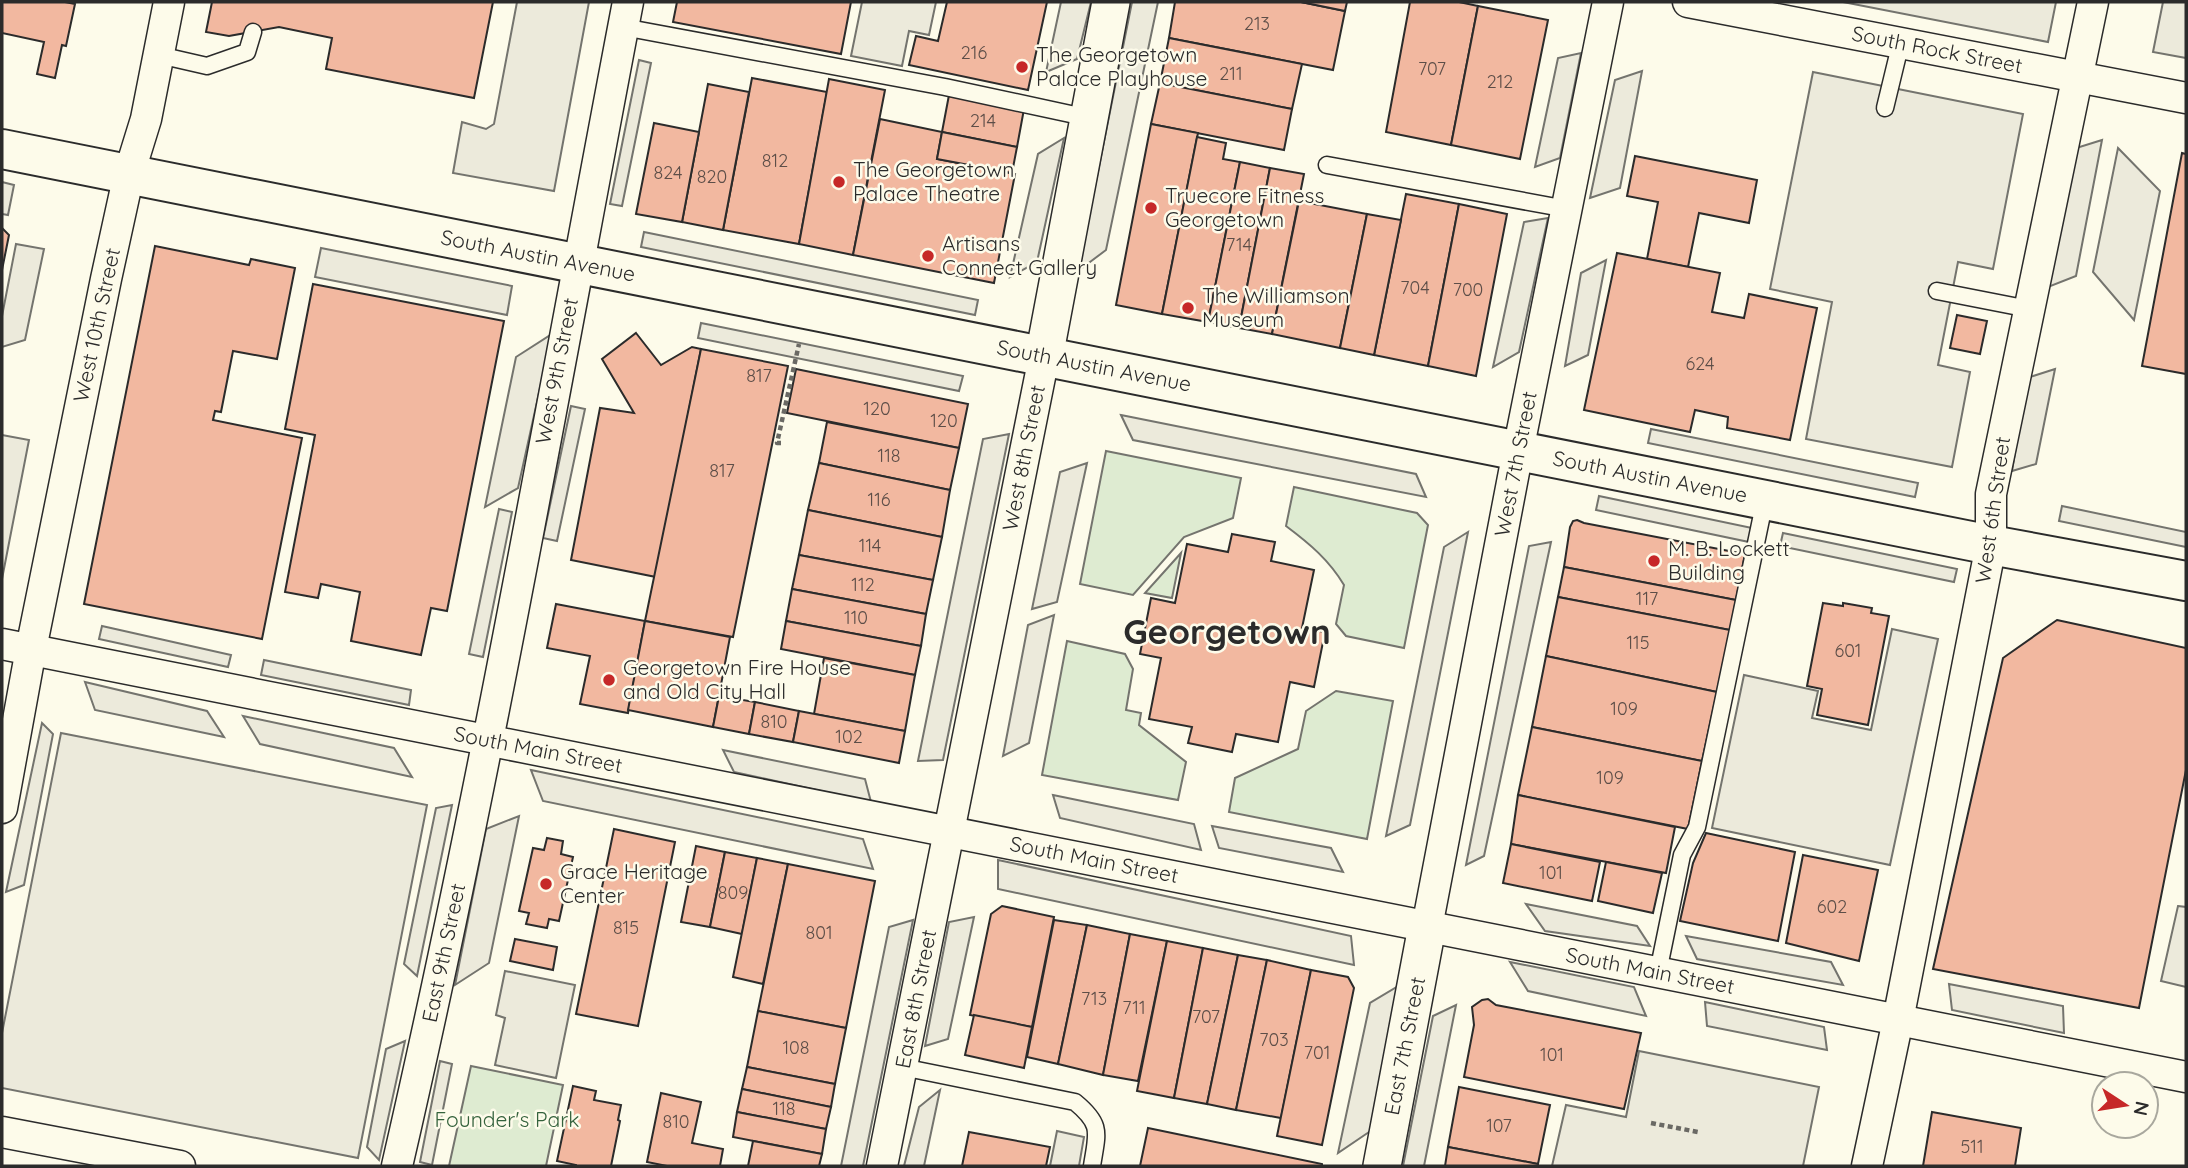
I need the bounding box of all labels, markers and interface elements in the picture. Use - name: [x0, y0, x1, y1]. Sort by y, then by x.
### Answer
- house number: 213: [1244, 12, 1270, 35]
- street label: South Rock Street: [1850, 20, 2025, 78]
- house number: 216: [961, 41, 987, 64]
- place label: The Georgetown Palace Playhouse: [1036, 41, 1207, 91]
- house number: 707: [1418, 57, 1446, 80]
- marker: The Georgetown Palace Playhouse: [1014, 59, 1030, 75]
- house number: 211: [1219, 62, 1243, 85]
- house number: 212: [1487, 70, 1513, 93]
- house number: 214: [970, 109, 996, 132]
- house number: 812: [762, 149, 788, 172]
- place label: The Georgetown Palace Theatre: [853, 156, 1014, 206]
- house number: 824: [654, 161, 682, 184]
- house number: 820: [697, 165, 727, 188]
- marker: The Georgetown Palace Theatre: [831, 174, 847, 190]
- place label: Truecore Fitness Georgetown: [1165, 182, 1324, 232]
- marker: Truecore Fitness Georgetown: [1143, 200, 1159, 216]
- street label: South Austin Avenue: [439, 223, 638, 287]
- place label: Artisans Connect Gallery: [942, 230, 1097, 280]
- house number: 714: [1226, 233, 1252, 256]
- street label: West 10th Street: [67, 245, 125, 404]
- marker: Artisans Connect Gallery: [920, 248, 936, 264]
- house number: 704: [1400, 276, 1430, 299]
- house number: 700: [1453, 278, 1483, 301]
- place label: The Williamson Museum: [1202, 282, 1350, 332]
- street label: West 9th Street: [529, 295, 583, 446]
- marker: The Williamson Museum: [1180, 300, 1196, 316]
- street label: South Austin Avenue: [995, 333, 1194, 397]
- house number: 624: [1686, 352, 1714, 375]
- house number: 817: [746, 364, 772, 387]
- street label: West 8th Street: [996, 383, 1050, 533]
- street label: West 7th Street: [1488, 389, 1542, 539]
- house number: 120: [863, 397, 891, 420]
- house number: 120: [930, 409, 958, 432]
- street label: West 6th Street: [1969, 435, 2015, 585]
- house number: 118: [877, 444, 901, 467]
- street label: South Austin Avenue: [1551, 444, 1750, 508]
- house number: 817: [709, 459, 735, 482]
- house number: 116: [867, 488, 891, 511]
- house number: 114: [859, 534, 881, 557]
- place label: M. B. Lockett Building: [1668, 535, 1790, 585]
- marker: M. B. Lockett Building: [1646, 553, 1662, 569]
- house number: 112: [851, 573, 875, 596]
- house number: 117: [1636, 587, 1658, 610]
- house number: 110: [844, 606, 868, 629]
- district label: Georgetown: [1123, 609, 1331, 653]
- house number: 115: [1626, 631, 1650, 654]
- house number: 601: [1834, 639, 1862, 662]
- place label: Georgetown Fire House and Old City Hall: [623, 654, 851, 704]
- marker: Georgetown Fire House and Old City Hall: [601, 672, 617, 688]
- house number: 109: [1610, 697, 1638, 720]
- house number: 810: [760, 710, 788, 733]
- street label: South Main Street: [452, 720, 625, 778]
- house number: 102: [835, 725, 863, 748]
- house number: 109: [1596, 766, 1624, 789]
- street label: South Main Street: [1008, 830, 1181, 888]
- place label: Grace Heritage Center: [560, 858, 708, 908]
- house number: 101: [1539, 861, 1563, 884]
- marker: Grace Heritage Center: [538, 876, 554, 892]
- street label: East 9th Street: [416, 881, 470, 1025]
- house number: 809: [718, 881, 748, 904]
- house number: 602: [1817, 895, 1847, 918]
- house number: 815: [613, 916, 639, 939]
- house number: 801: [805, 921, 833, 944]
- street label: East 8th Street: [889, 927, 941, 1070]
- street label: South Main Street: [1564, 941, 1737, 999]
- street label: East 7th Street: [1378, 974, 1430, 1117]
- house number: 713: [1081, 987, 1107, 1010]
- house number: 711: [1122, 996, 1146, 1019]
- house number: 707: [1192, 1005, 1220, 1028]
- house number: 703: [1259, 1028, 1289, 1051]
- house number: 108: [782, 1036, 810, 1059]
- house number: 701: [1304, 1041, 1330, 1064]
- house number: 101: [1540, 1043, 1564, 1066]
- north arrow: [2090, 1070, 2160, 1140]
- house number: 118: [772, 1097, 796, 1120]
- text: N: [2128, 1099, 2155, 1118]
- park label: Founder's Park: [434, 1106, 580, 1132]
- house number: 810: [662, 1110, 690, 1133]
- house number: 107: [1486, 1114, 1512, 1137]
- house number: 511: [1960, 1135, 1984, 1158]

